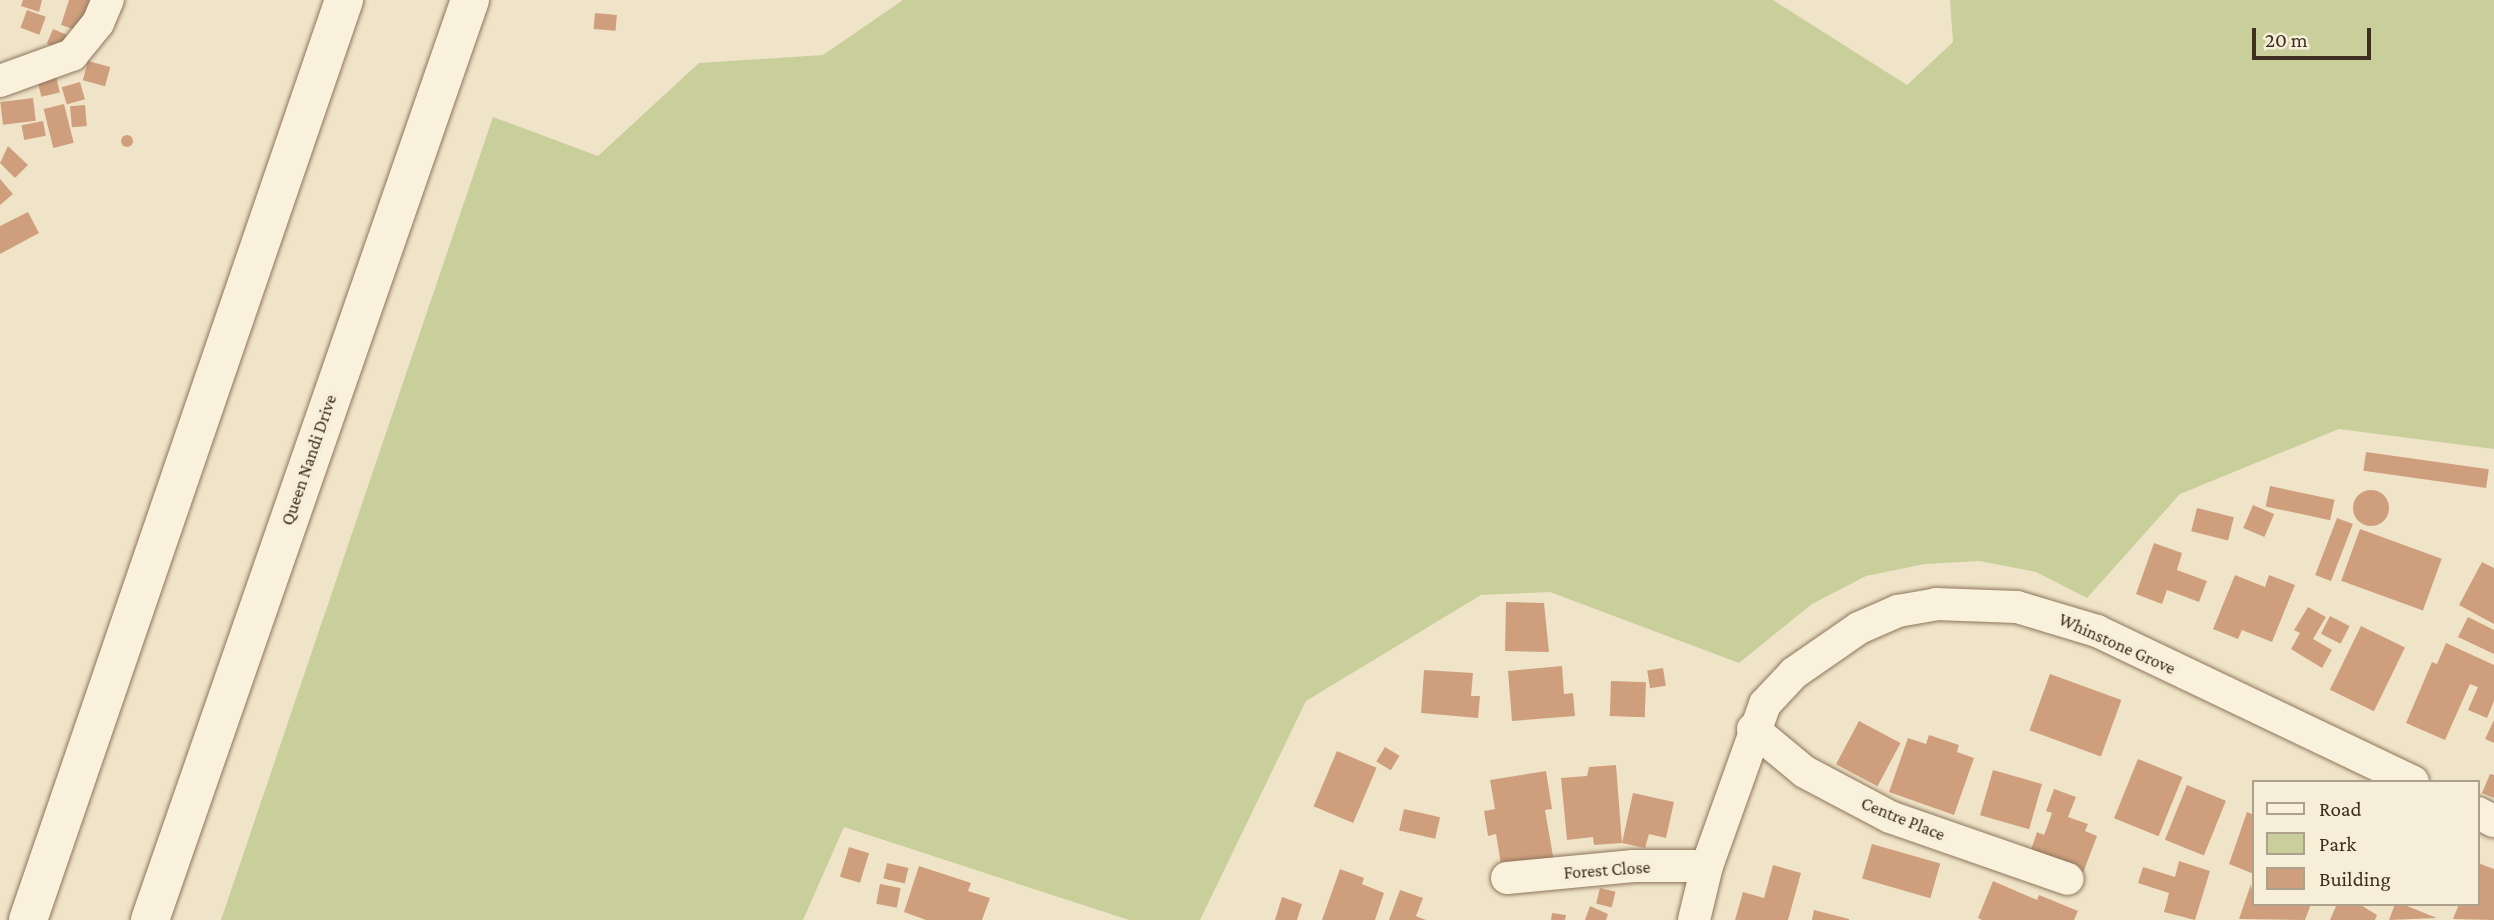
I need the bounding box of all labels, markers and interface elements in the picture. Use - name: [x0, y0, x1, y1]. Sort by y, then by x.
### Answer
- scale bar: [2256, 14, 2375, 58]
- text: 20 m: [2265, 28, 2308, 52]
- street label: Queen Nandi Drive: [277, 392, 341, 528]
- street label: Whinstone Grove: [2055, 609, 2179, 679]
- legend: [2252, 780, 2480, 906]
- street label: Centre Place: [1858, 792, 1948, 846]
- text: Road: [2319, 797, 2362, 821]
- text: Park: [2319, 832, 2356, 856]
- street label: Forest Close: [1563, 856, 1651, 884]
- text: Building: [2319, 867, 2391, 891]

